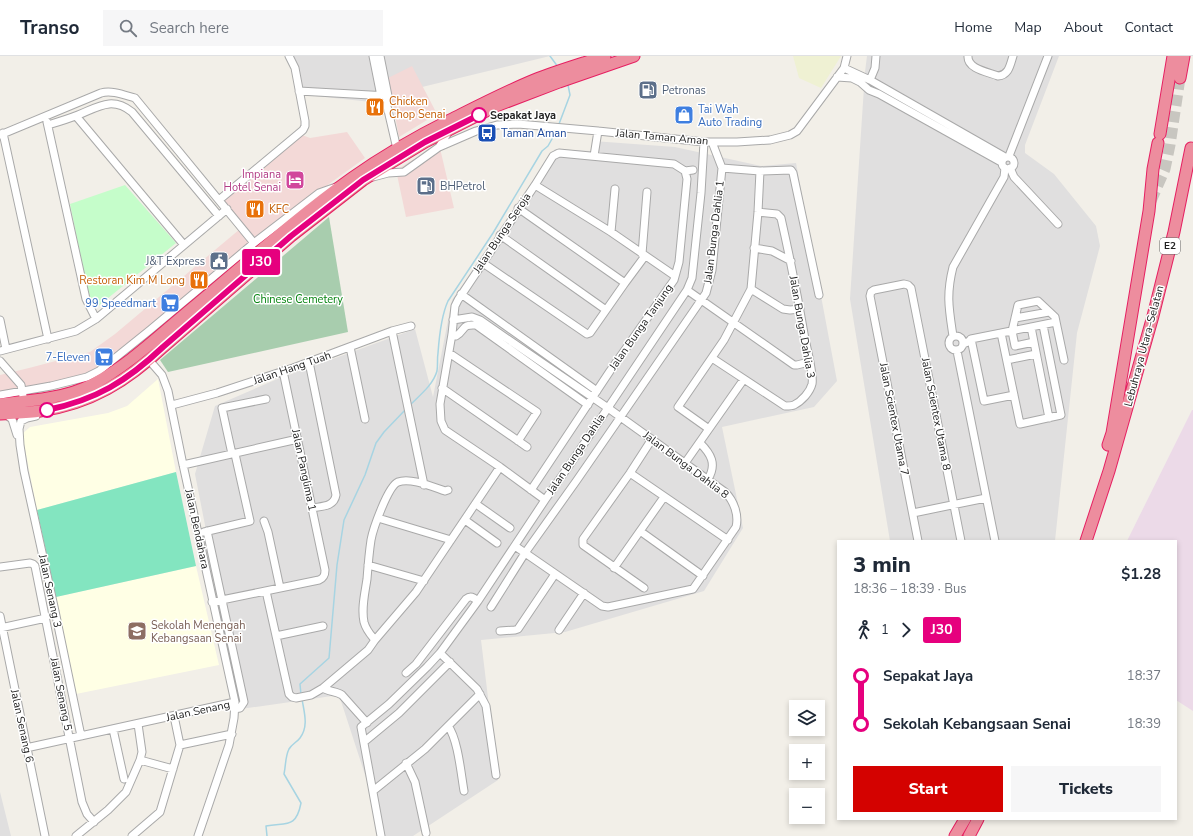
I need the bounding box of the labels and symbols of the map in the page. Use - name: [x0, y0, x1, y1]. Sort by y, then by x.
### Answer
- fuel station icon: Petronas: [637, 79, 659, 101]
- place label: Petronas: [662, 83, 706, 98]
- place label: Chicken Chop Senai: [389, 94, 445, 122]
- restaurant icon: Chicken Chop Senai: [364, 96, 386, 118]
- place label: Tai Wah Auto Trading: [698, 102, 762, 130]
- shop icon: Tai Wah Auto Trading: [673, 104, 695, 126]
- marker: Sepakat Jaya: [471, 107, 487, 123]
- place label: Sepakat Jaya: [490, 108, 556, 123]
- bus stop icon: Taman Aman: [476, 122, 498, 144]
- street label: Jalan Taman Aman: [614, 125, 709, 149]
- place label: Taman Aman: [501, 126, 566, 141]
- place label: Impiana Hotel Senai: [224, 167, 281, 195]
- hotel icon: Impiana Hotel Senai: [284, 169, 306, 191]
- fuel station icon: BHPetrol: [415, 175, 437, 197]
- place label: BHPetrol: [440, 179, 486, 194]
- street label: Jalan Bunga Dahlia 1: [700, 180, 728, 285]
- street label: Jalan Bunga Seroja: [469, 190, 534, 277]
- restaurant icon: KFC: [244, 198, 266, 220]
- place label: KFC: [269, 202, 289, 217]
- road number: E2: [1160, 238, 1180, 254]
- line badge: J30: [238, 249, 284, 275]
- public building icon: J&T Express: [208, 250, 230, 272]
- place label: J&T Express: [145, 254, 205, 269]
- restaurant icon: Restoran Kim M Long: [188, 269, 210, 291]
- place label: Restoran Kim M Long: [79, 273, 185, 288]
- street label: Jalan Bunga Dahlia 3: [785, 274, 818, 379]
- street label: Jalan Bunga Tanjung: [605, 281, 676, 374]
- street label: Lebuhraya Utara–Selatan: [1121, 284, 1167, 408]
- supermarket icon: 99 Speedmart: [159, 292, 181, 314]
- park label: Chinese Cemetery: [253, 292, 343, 307]
- place label: 99 Speedmart: [85, 296, 156, 311]
- supermarket icon: 7-Eleven: [93, 346, 115, 368]
- street label: Jalan Hang Tuah: [250, 348, 333, 389]
- place label: 7-Eleven: [46, 350, 90, 365]
- street label: Jalan Scientex Utama 8: [918, 355, 954, 472]
- street label: Jalan Scientex Utama 7: [876, 360, 912, 477]
- unlabelled marker: [39, 402, 55, 418]
- street label: Jalan Bunga Dahlia: [543, 411, 609, 498]
- street label: Jalan Panglima 1: [288, 427, 320, 512]
- street label: Jalan Bunga Dahlia 8: [639, 427, 732, 502]
- street label: Jalan Bendahara: [181, 487, 213, 570]
- street label: Jalan Senang 3: [35, 552, 65, 629]
- place label: Sekolah Menengah Kebangsaan Senai: [151, 618, 245, 646]
- school or university icon: Sekolah Menengah Kebangsaan Senai: [126, 620, 148, 642]
- street label: Jalan Senang 5: [46, 655, 76, 732]
- street label: Jalan Senang 6: [7, 687, 37, 764]
- street label: Jalan Senang: [164, 697, 231, 725]

